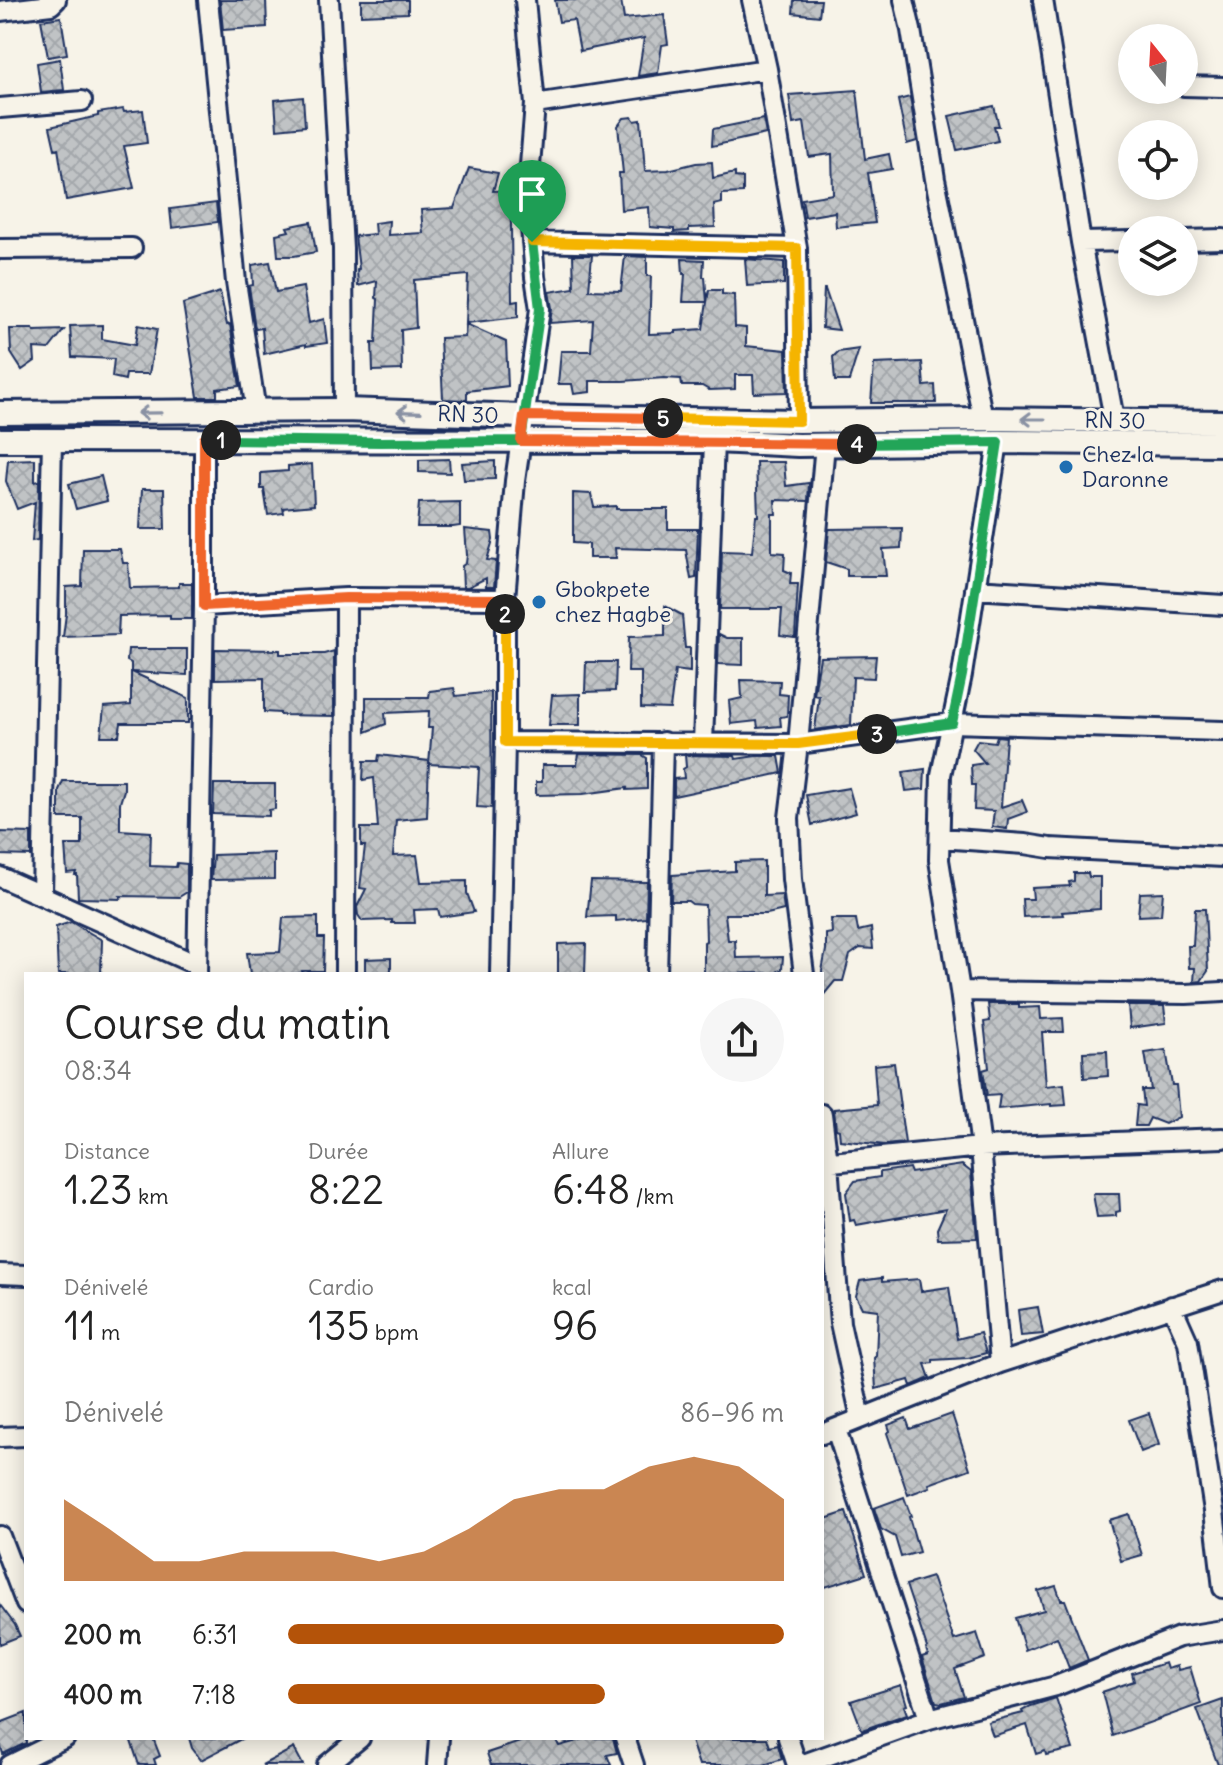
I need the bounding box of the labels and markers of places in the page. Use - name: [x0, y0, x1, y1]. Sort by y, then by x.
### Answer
- pin: [498, 160, 566, 242]
- pin: 5: [643, 398, 683, 438]
- pin: 1: [201, 420, 241, 460]
- pin: 4: [837, 424, 877, 464]
- place label: Chez la Daronne: [1082, 440, 1169, 493]
- marker: Chez la Daronne: [1057, 458, 1075, 476]
- place label: Gbokpete chez Hagbe: [555, 575, 671, 628]
- marker: Gbokpete chez Hagbe: [530, 593, 548, 611]
- pin: 2: [485, 594, 525, 634]
- pin: 3: [857, 714, 897, 754]

